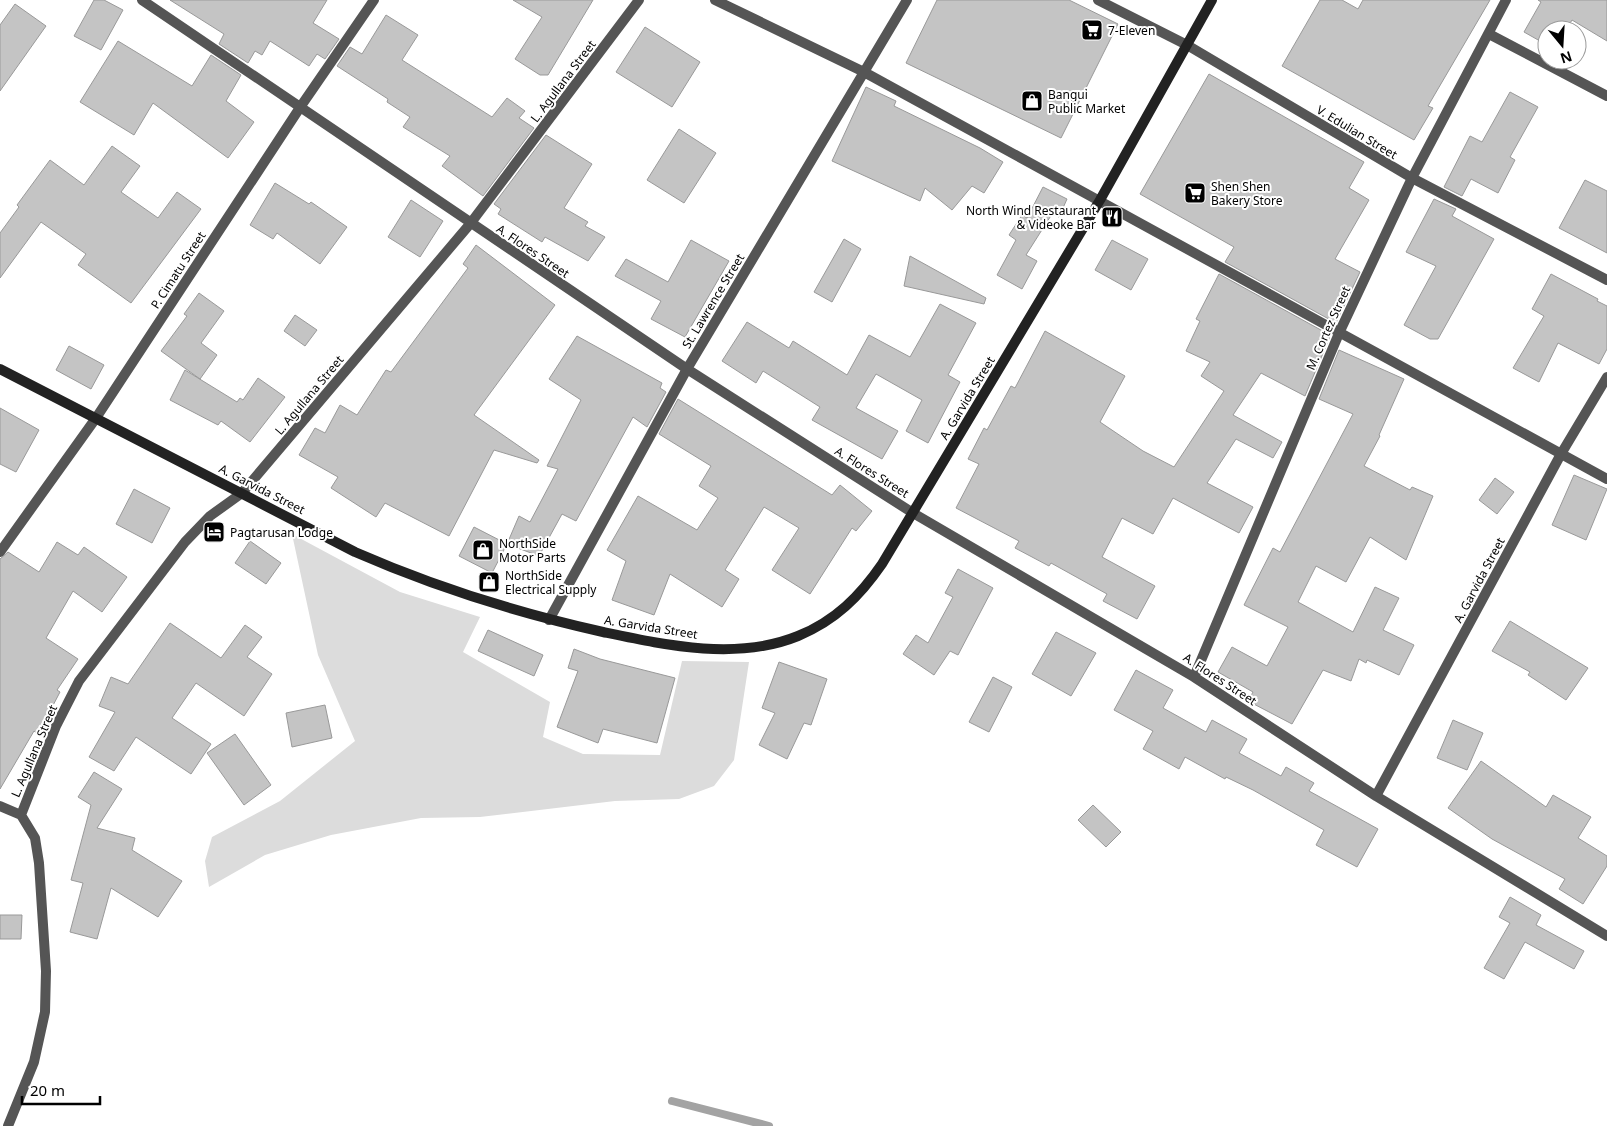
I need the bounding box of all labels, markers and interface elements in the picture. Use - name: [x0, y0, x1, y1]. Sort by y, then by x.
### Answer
- supermarket icon: 7-Eleven: [1080, 18, 1104, 42]
- north arrow: [1537, 20, 1587, 70]
- place label: 7-Eleven: [1108, 22, 1155, 39]
- street label: L. Agullana Street: [526, 36, 600, 126]
- text: N: [1558, 47, 1575, 69]
- place label: Bangui Public Market: [1048, 86, 1126, 117]
- shop icon: Bangui Public Market: [1020, 89, 1044, 113]
- street label: V. Edulian Street: [1313, 101, 1401, 163]
- place label: Shen Shen Bakery Store: [1211, 178, 1283, 209]
- supermarket icon: Shen Shen Bakery Store: [1183, 181, 1207, 205]
- place label: North Wind Restaurant & Videoke Bar: [966, 202, 1097, 233]
- restaurant icon: North Wind Restaurant & Videoke Bar: [1100, 205, 1124, 229]
- street label: A. Flores Street: [493, 220, 573, 282]
- street label: P. Cimatu Street: [147, 227, 210, 312]
- street label: St. Lawrence Street: [678, 250, 748, 352]
- street label: M. Cortez Street: [1302, 283, 1354, 373]
- street label: L. Agullana Street: [271, 351, 348, 438]
- street label: A. Garvida Street: [935, 353, 999, 443]
- street label: A. Flores Street: [832, 442, 913, 502]
- street label: A. Garvida Street: [216, 460, 308, 518]
- hotel icon: Pagtarusan Lodge: [202, 520, 226, 544]
- place label: Pagtarusan Lodge: [230, 524, 333, 541]
- street label: A. Garvida Street: [1449, 534, 1509, 626]
- place label: NorthSide Motor Parts: [499, 535, 566, 566]
- shop icon: NorthSide Motor Parts: [471, 538, 495, 562]
- place label: NorthSide Electrical Supply: [505, 567, 597, 598]
- shop icon: NorthSide Electrical Supply: [477, 570, 501, 594]
- street label: A. Garvida Street: [603, 611, 700, 643]
- street label: A. Flores Street: [1180, 649, 1261, 709]
- street label: L. Agullana Street: [7, 702, 61, 800]
- scale bar: [22, 1074, 100, 1106]
- text: 20 m: [30, 1080, 65, 1100]

